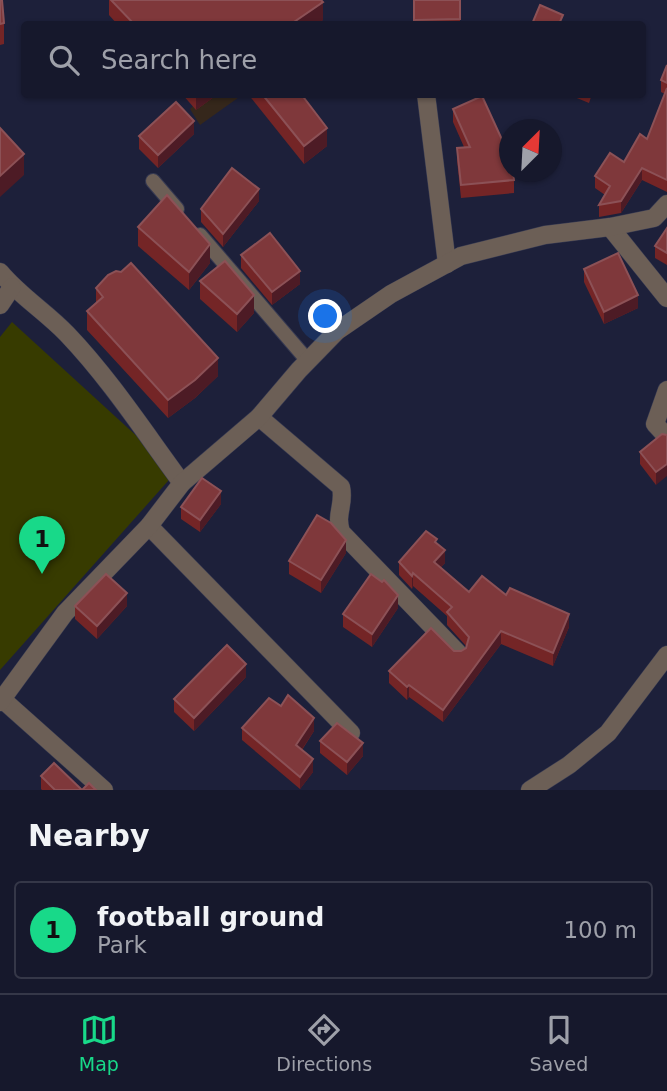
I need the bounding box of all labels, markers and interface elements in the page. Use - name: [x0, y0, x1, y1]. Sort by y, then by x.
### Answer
- search box: [21, 21, 646, 98]
- icon: search: [45, 41, 83, 79]
- text: Search here: [101, 45, 257, 75]
- north arrow: [499, 119, 562, 182]
- your location: [308, 299, 342, 333]
- pin: 1: [19, 516, 65, 574]
- text: Nearby: [28, 818, 150, 853]
- text: football ground: [97, 902, 324, 932]
- text: 1: [45, 917, 61, 943]
- text: 100 m: [563, 917, 637, 943]
- text: Park: [97, 932, 147, 958]
- tab: Map: [79, 1011, 119, 1075]
- tab: Directions: [276, 1011, 372, 1075]
- tab: Saved: [530, 1011, 588, 1075]

